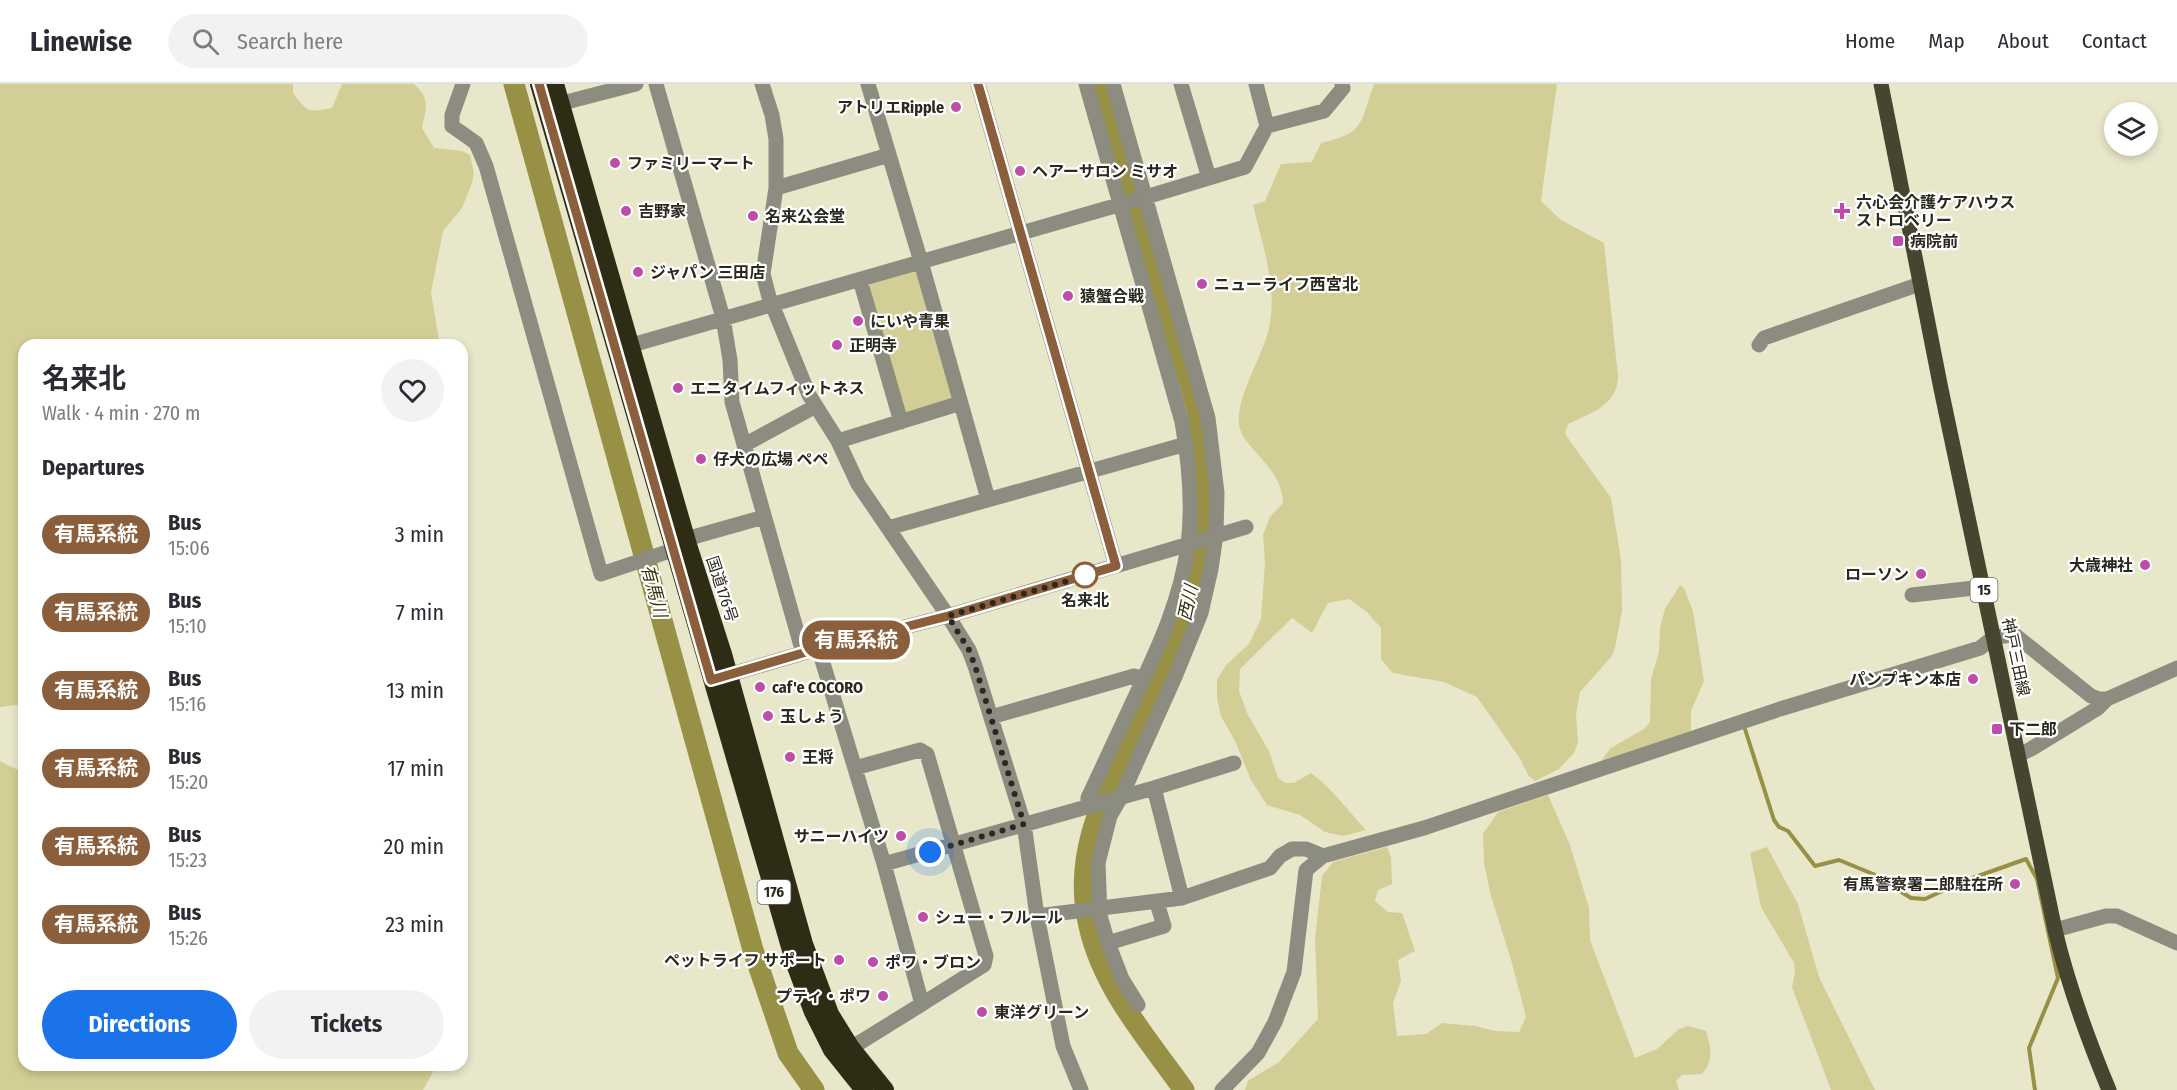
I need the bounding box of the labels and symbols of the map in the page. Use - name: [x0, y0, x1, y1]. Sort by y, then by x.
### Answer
- place label: アトリエRipple: [837, 98, 944, 117]
- marker: アトリエRipple: [949, 100, 963, 114]
- place label: ファミリーマート: [627, 154, 755, 173]
- marker: ファミリーマート: [608, 156, 622, 170]
- place label: ヘアーサロン ミサオ: [1032, 162, 1178, 181]
- marker: ヘアーサロン ミサオ: [1013, 164, 1027, 178]
- place label: 六心会介護ケアハウス ストロベリー: [1856, 193, 2015, 230]
- place label: 吉野家: [638, 202, 686, 221]
- marker: 六心会介護ケアハウス ストロベリー: [1833, 202, 1851, 220]
- marker: 吉野家: [619, 204, 633, 218]
- place label: 名来公会堂: [765, 207, 845, 226]
- marker: 名来公会堂: [746, 209, 760, 223]
- place label: 病院前: [1910, 232, 1958, 251]
- marker: 病院前: [1891, 234, 1905, 248]
- place label: ジャパン 三田店: [650, 263, 765, 282]
- marker: ジャパン 三田店: [631, 265, 645, 279]
- place label: ニューライフ西宮北: [1214, 275, 1358, 294]
- marker: ニューライフ西宮北: [1195, 277, 1209, 291]
- place label: 猿蟹合戦: [1080, 287, 1144, 306]
- marker: 猿蟹合戦: [1061, 289, 1075, 303]
- place label: にいや青果: [870, 312, 950, 331]
- marker: にいや青果: [851, 314, 865, 328]
- place label: 正明寺: [849, 336, 897, 355]
- marker: 正明寺: [830, 338, 844, 352]
- place label: エニタイムフィットネス: [690, 379, 864, 398]
- marker: エニタイムフィットネス: [671, 381, 685, 395]
- place label: 仔犬の広場 ペペ: [713, 450, 828, 469]
- marker: 仔犬の広場 ペペ: [694, 452, 708, 466]
- street label: 国道176号: [702, 554, 742, 624]
- place label: 大歳神社: [2069, 556, 2133, 575]
- marker: 大歳神社: [2138, 558, 2152, 572]
- water label: 有馬川: [636, 562, 672, 622]
- marker: 名来北: [1072, 562, 1098, 588]
- place label: ローソン: [1845, 565, 1909, 584]
- marker: ローソン: [1914, 567, 1928, 581]
- road number: 15: [1970, 578, 1998, 602]
- water label: 西川: [1173, 581, 1203, 623]
- place label: 名来北: [1061, 591, 1109, 610]
- street label: 神戸三田線: [1998, 616, 2034, 698]
- line badge: 有馬系統: [814, 620, 898, 660]
- place label: パンプキン本店: [1849, 670, 1961, 689]
- marker: パンプキン本店: [1966, 672, 1980, 686]
- place label: caf'e COCORO: [772, 678, 863, 697]
- marker: caf'e COCORO: [753, 680, 767, 694]
- place label: 玉しょう: [780, 707, 844, 726]
- marker: 玉しょう: [761, 709, 775, 723]
- place label: 下二郎: [2009, 720, 2057, 739]
- marker: 下二郎: [1990, 722, 2004, 736]
- place label: 王将: [802, 748, 834, 767]
- marker: 王将: [783, 750, 797, 764]
- place label: サニーハイツ: [794, 827, 889, 846]
- marker: サニーハイツ: [894, 829, 908, 843]
- your location: [915, 837, 945, 867]
- place label: 有馬警察署二郎駐在所: [1843, 875, 2003, 894]
- marker: 有馬警察署二郎駐在所: [2008, 877, 2022, 891]
- road number: 176: [758, 880, 790, 904]
- place label: シュー・フルール: [935, 908, 1063, 927]
- marker: シュー・フルール: [916, 910, 930, 924]
- place label: ペットライフ サポート: [664, 951, 827, 970]
- marker: ペットライフ サポート: [832, 953, 846, 967]
- place label: ポワ・ブロン: [885, 953, 981, 972]
- marker: ポワ・ブロン: [866, 955, 880, 969]
- place label: プティ・ポワ: [776, 987, 871, 1006]
- marker: プティ・ポワ: [876, 989, 890, 1003]
- place label: 東洋グリーン: [994, 1003, 1089, 1022]
- marker: 東洋グリーン: [975, 1005, 989, 1019]

